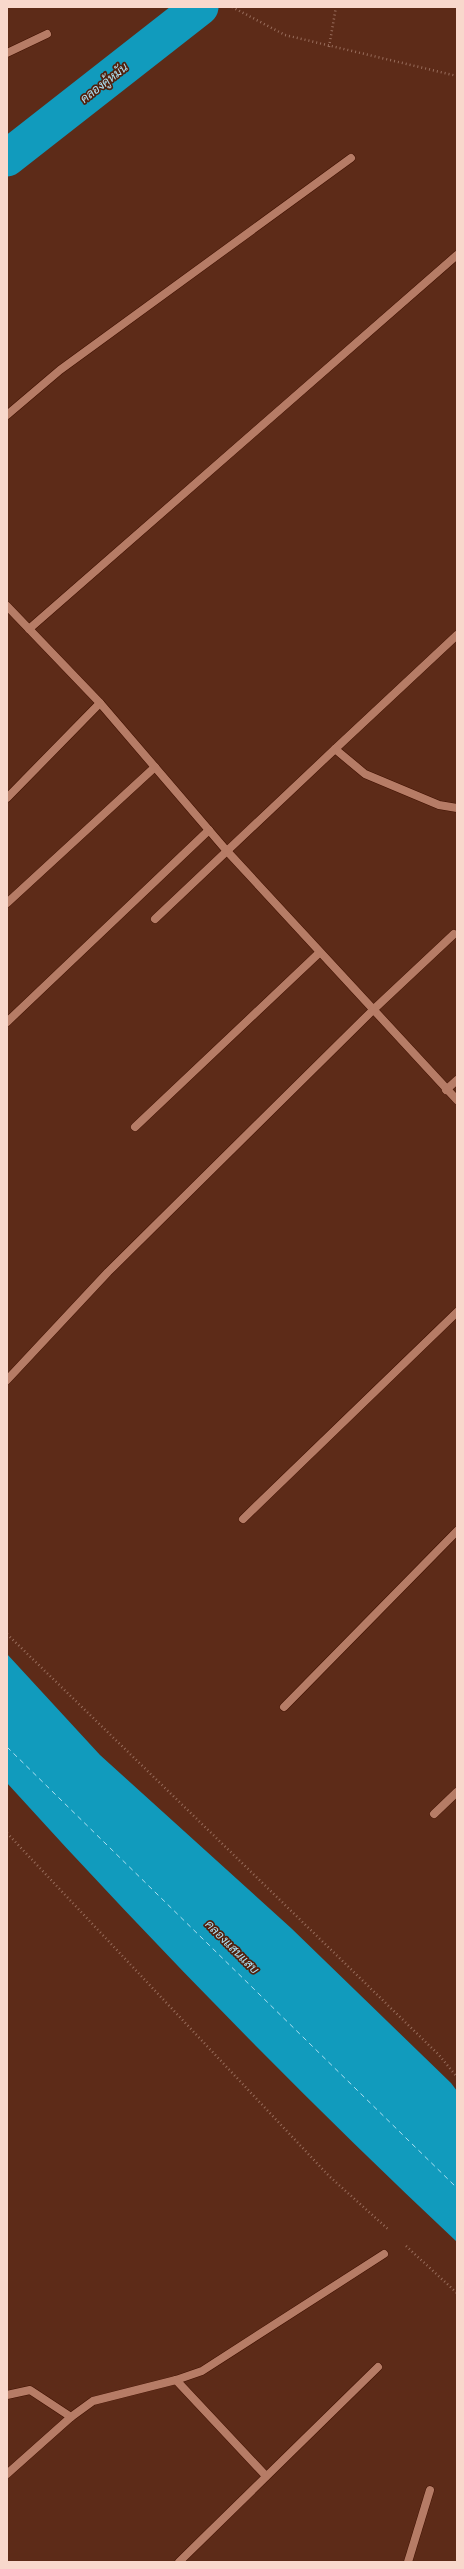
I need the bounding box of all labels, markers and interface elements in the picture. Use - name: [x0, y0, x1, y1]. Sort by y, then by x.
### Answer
- water label: คลองคู้หมัน: [77, 60, 131, 107]
- water label: คลองแสนแสบ: [202, 1917, 262, 1977]

